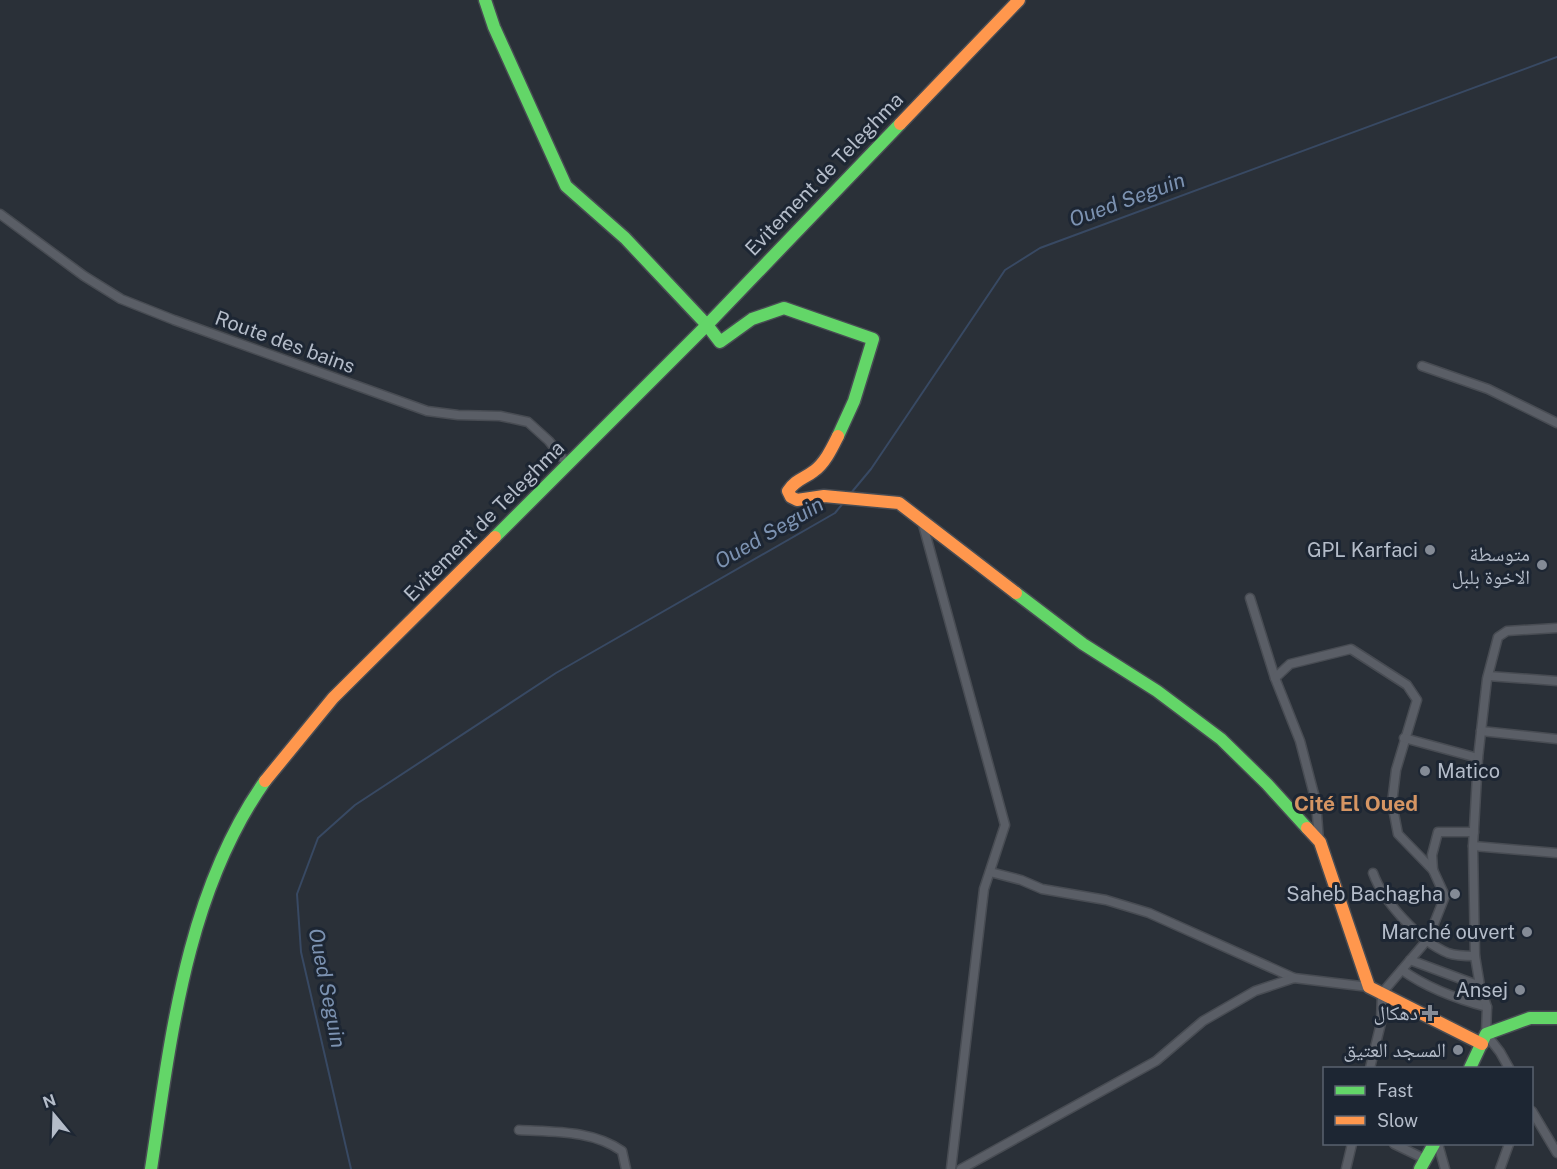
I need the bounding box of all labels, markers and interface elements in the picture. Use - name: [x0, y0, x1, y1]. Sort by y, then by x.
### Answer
- street label: Evitement de Teleghma: [740, 88, 908, 260]
- water label: Oued Seguin: [1065, 167, 1188, 232]
- street label: Route des bains: [212, 306, 358, 378]
- street label: Evitement de Teleghma: [399, 436, 569, 606]
- water label: Oued Seguin: [710, 491, 828, 574]
- place label: GPL Karfaci: [1307, 538, 1418, 562]
- place label: متوسطة الاخوة بلبل: [1452, 542, 1530, 589]
- marker: GPL Karfaci: [1423, 543, 1437, 557]
- marker: متوسطة الاخوة بلبل: [1535, 558, 1549, 572]
- place label: Matico: [1437, 759, 1500, 783]
- marker: Matico: [1418, 764, 1432, 778]
- district label: Cité El Oued: [1294, 791, 1418, 816]
- place label: Saheb Bachagha: [1286, 882, 1443, 906]
- marker: Saheb Bachagha: [1448, 887, 1462, 901]
- place label: Marché ouvert: [1381, 920, 1515, 944]
- marker: Marché ouvert: [1520, 925, 1534, 939]
- water label: Oued Seguin: [304, 926, 351, 1050]
- place label: Ansej: [1456, 978, 1508, 1002]
- marker: Ansej: [1513, 983, 1527, 997]
- place label: دهكال: [1373, 1001, 1418, 1025]
- marker: دهكال: [1423, 1006, 1437, 1020]
- place label: المسجد العتيق: [1343, 1038, 1446, 1062]
- marker: المسجد العتيق: [1451, 1043, 1465, 1057]
- legend: [1323, 1067, 1533, 1145]
- text: Fast: [1377, 1080, 1413, 1101]
- north arrow: [24, 1085, 84, 1145]
- text: N: [40, 1090, 58, 1112]
- text: Slow: [1377, 1110, 1418, 1131]

